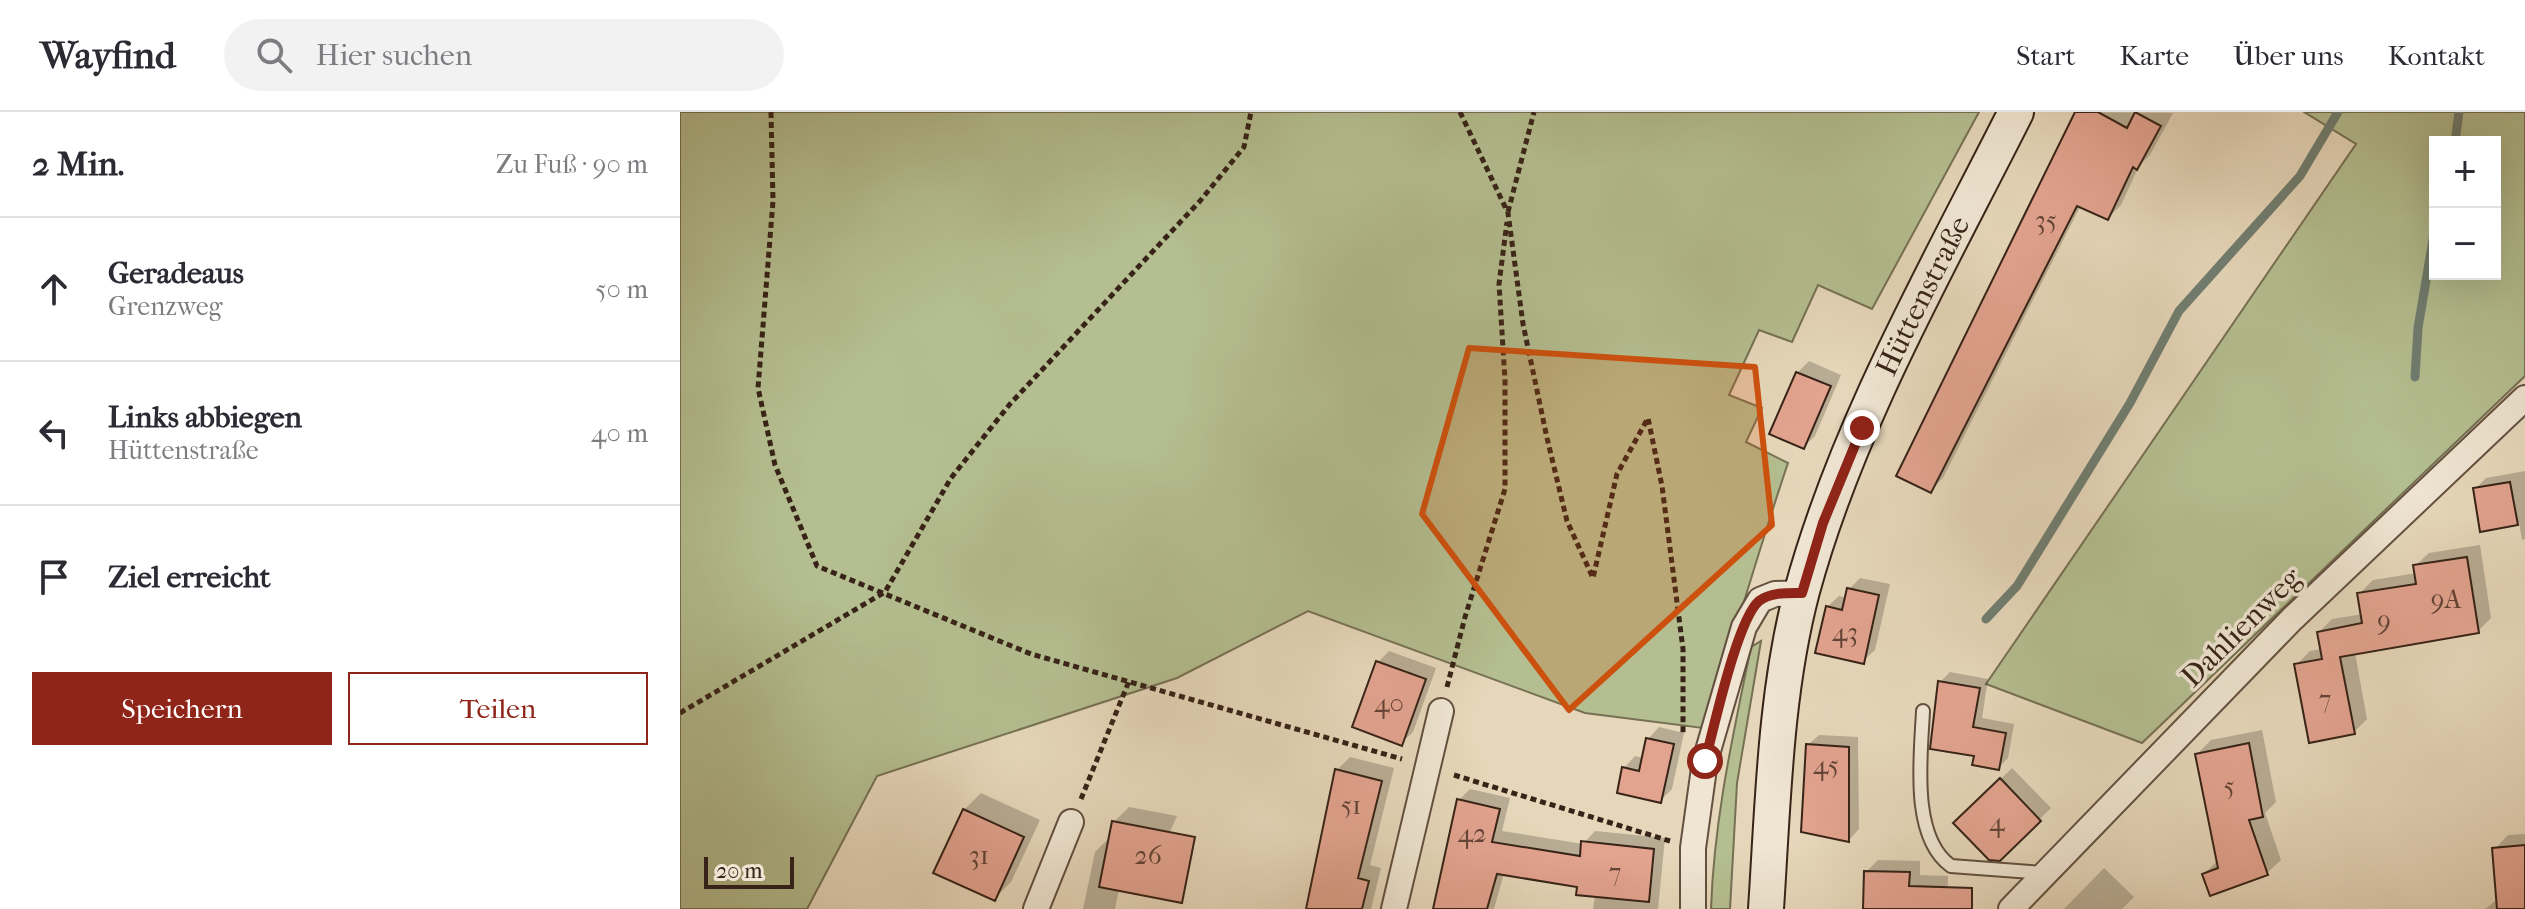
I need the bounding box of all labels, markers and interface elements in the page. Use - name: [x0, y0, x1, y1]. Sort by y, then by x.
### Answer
- search box: [224, 19, 784, 91]
- text: Wayfind: [40, 33, 176, 78]
- icon: search: [252, 33, 296, 77]
- text: Hier suchen: [316, 38, 472, 73]
- text: Start: [2016, 39, 2076, 72]
- text: Karte: [2120, 39, 2189, 72]
- text: Über uns: [2233, 39, 2344, 72]
- text: Kontakt: [2388, 39, 2485, 72]
- map controls: [2429, 136, 2501, 280]
- button: +: [2429, 136, 2501, 208]
- text: 2 Min.: [32, 144, 124, 184]
- text: Zu Fuß · 90 m: [496, 149, 648, 180]
- house number: 35: [2035, 205, 2057, 236]
- button: −: [2429, 208, 2501, 280]
- street label: Hüttenstraße: [1869, 210, 1978, 381]
- text: Geradeaus: [108, 256, 244, 291]
- icon: ahead: [32, 267, 76, 311]
- text: 50 m: [595, 274, 648, 305]
- text: Grenzweg: [108, 291, 222, 322]
- text: Links abbiegen: [108, 400, 302, 435]
- route end: [1844, 410, 1880, 446]
- icon: left: [32, 411, 76, 455]
- text: 40 m: [591, 418, 648, 449]
- text: Hüttenstraße: [108, 435, 259, 466]
- icon: arrive: [32, 555, 76, 599]
- text: Ziel erreicht: [108, 560, 270, 595]
- street label: Dahlienweg: [2174, 560, 2309, 694]
- house number: 9A: [2431, 584, 2462, 615]
- house number: 9: [2377, 605, 2391, 636]
- house number: 43: [1832, 617, 1858, 648]
- button: Speichern: [32, 672, 332, 745]
- button: Teilen: [348, 672, 648, 745]
- house number: 7: [2319, 684, 2331, 715]
- house number: 40: [1374, 688, 1404, 719]
- route start: [1687, 743, 1723, 779]
- house number: 45: [1813, 750, 1839, 781]
- house number: 5: [2223, 771, 2235, 802]
- house number: 51: [1341, 790, 1361, 821]
- house number: 4: [1989, 807, 2005, 838]
- house number: 42: [1458, 818, 1486, 849]
- house number: 31: [969, 840, 989, 871]
- house number: 26: [1134, 840, 1163, 871]
- scale bar: [704, 853, 794, 889]
- house number: 7: [1609, 857, 1621, 888]
- text: 20 m: [716, 858, 762, 884]

